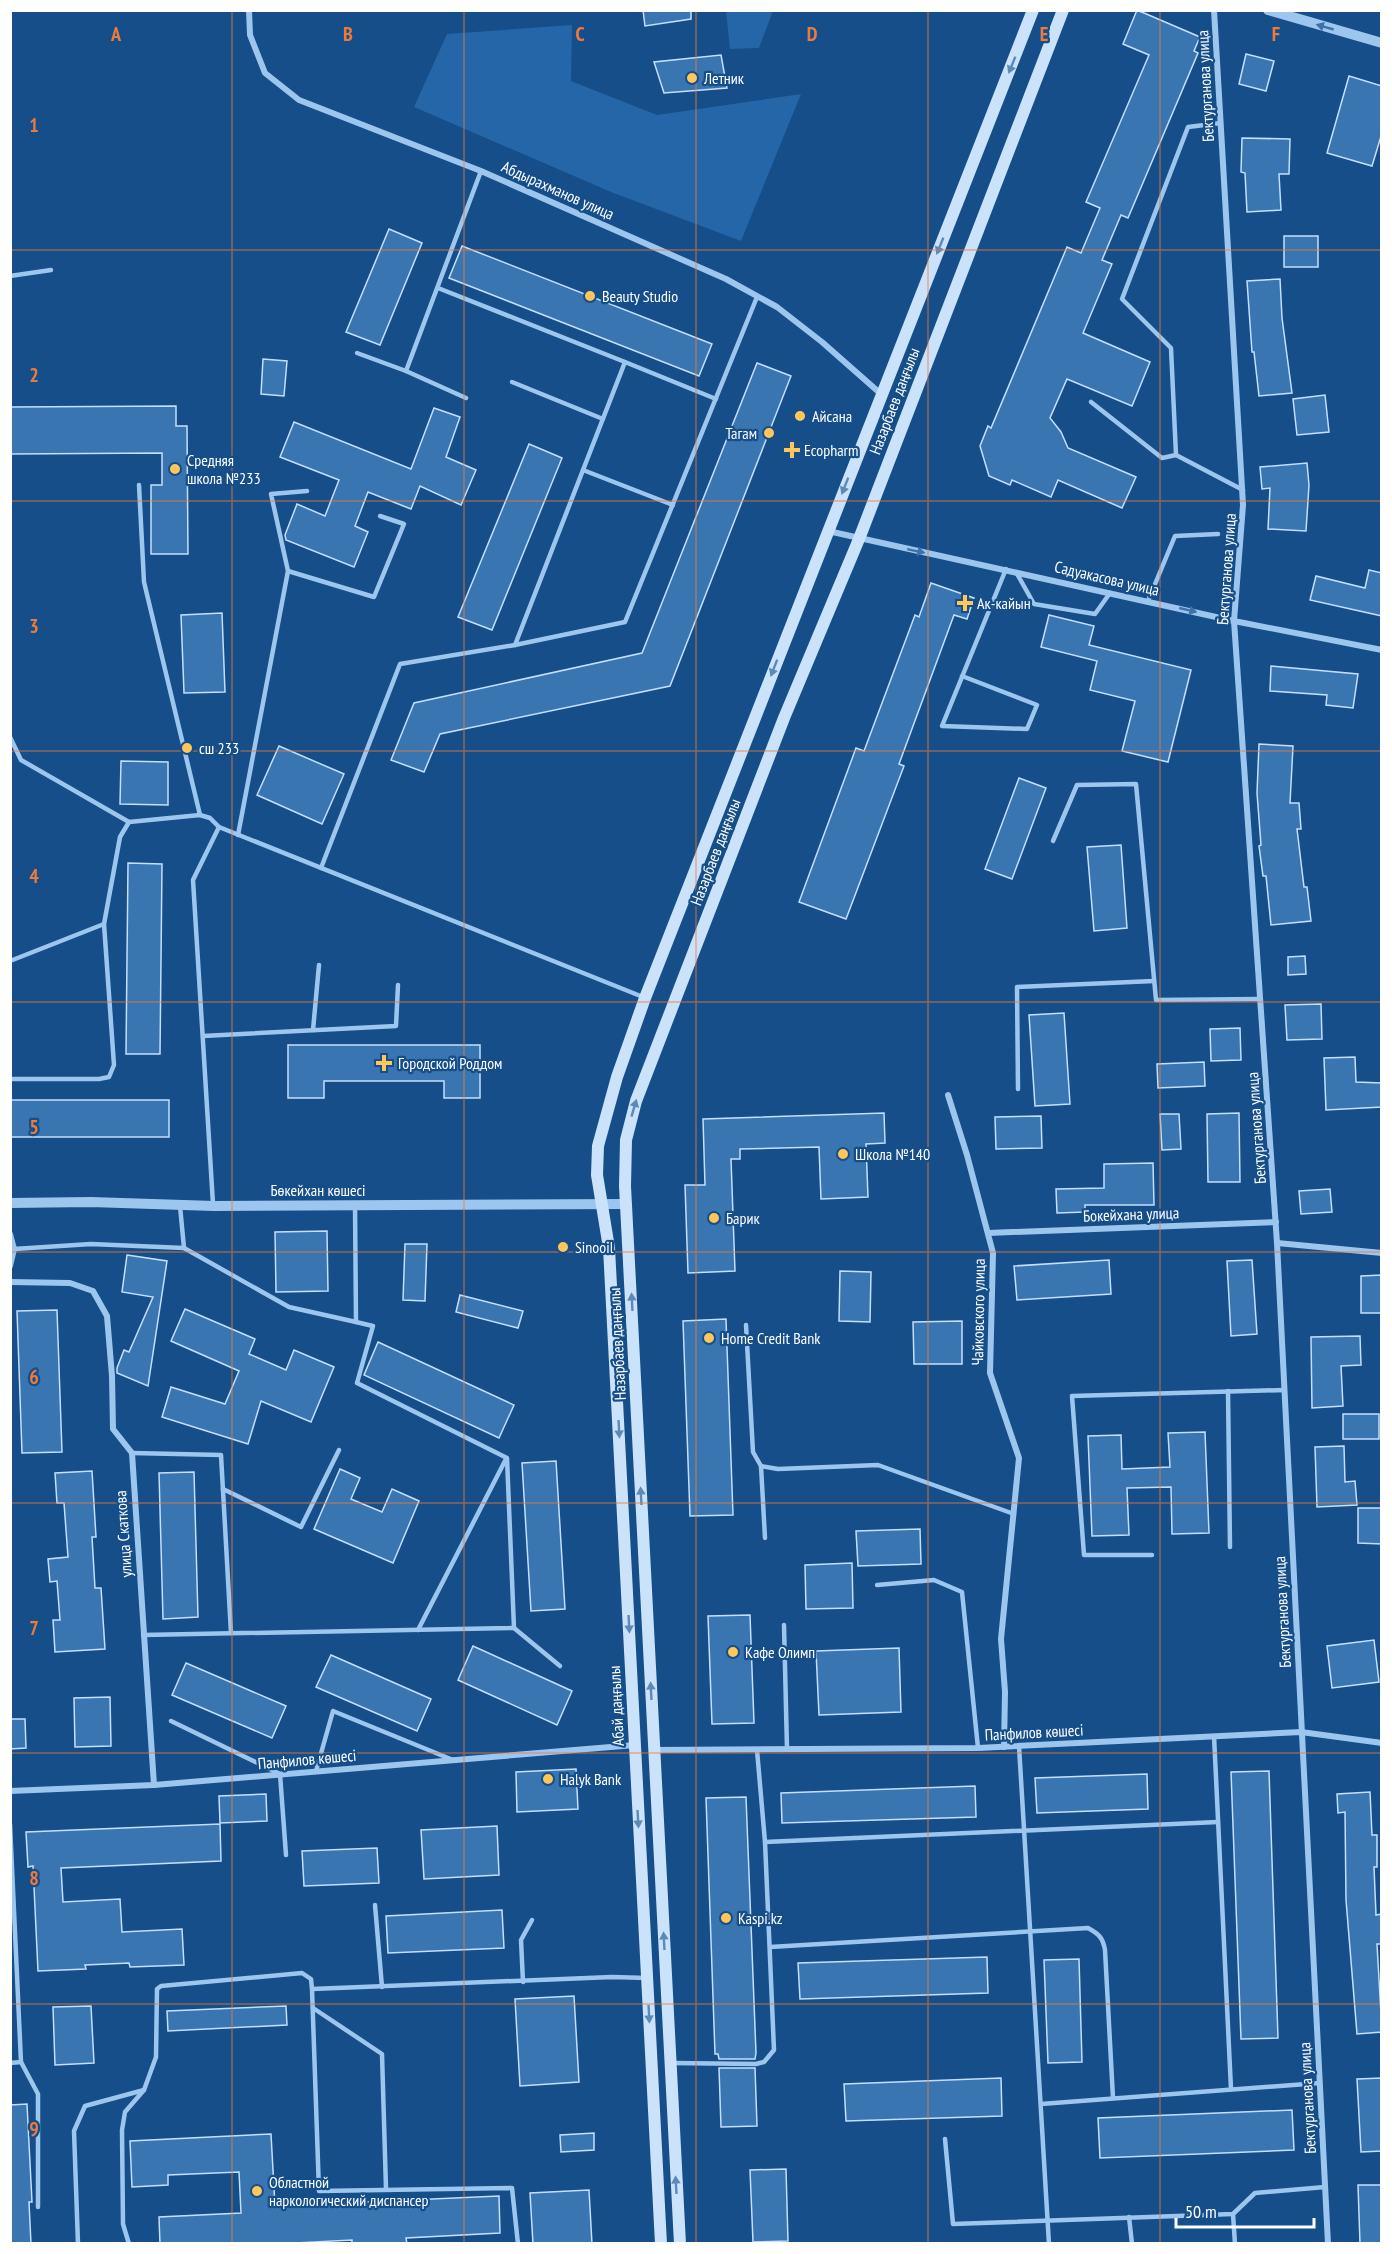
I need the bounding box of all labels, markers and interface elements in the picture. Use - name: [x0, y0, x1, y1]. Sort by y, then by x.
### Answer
- text: A: [110, 21, 122, 47]
- text: B: [343, 21, 353, 47]
- text: C: [575, 21, 585, 47]
- text: D: [807, 21, 818, 47]
- text: E: [1040, 21, 1048, 47]
- text: F: [1272, 21, 1280, 47]
- one-way arrow: [1316, 22, 1334, 31]
- street label: Бектурганова улица: [1192, 30, 1218, 142]
- one-way arrow: [1007, 56, 1016, 74]
- place label: Летник: [703, 68, 745, 88]
- marker: Летник: [685, 71, 699, 85]
- text: 1: [29, 112, 39, 138]
- street label: Абдырахманов улица: [499, 156, 617, 224]
- one-way arrow: [934, 237, 944, 255]
- place label: Beauty Studio: [602, 286, 678, 306]
- marker: Beauty Studio: [583, 289, 597, 303]
- street label: Назарбаев даңғылы: [864, 345, 924, 457]
- text: 2: [29, 362, 39, 388]
- place label: Айсана: [812, 406, 852, 426]
- marker: Айсана: [793, 409, 807, 423]
- place label: Тагам: [725, 423, 757, 443]
- marker: Тагам: [762, 426, 776, 440]
- place label: Ecopharm: [804, 440, 858, 460]
- marker: Ecopharm: [785, 443, 799, 457]
- place label: Средняя школа №233: [187, 450, 261, 488]
- marker: Средняя школа №233: [168, 462, 182, 476]
- one-way arrow: [840, 477, 849, 495]
- street label: Бектурганова улица: [1212, 512, 1240, 626]
- one-way arrow: [907, 547, 926, 556]
- street label: Садуакасова улица: [1053, 556, 1161, 600]
- place label: Ак-кайын: [977, 593, 1031, 613]
- marker: Ак-кайын: [958, 596, 972, 610]
- one-way arrow: [1179, 606, 1198, 616]
- text: 3: [29, 613, 39, 639]
- one-way arrow: [769, 659, 778, 677]
- place label: сш 233: [199, 738, 239, 758]
- marker: сш 233: [180, 741, 194, 755]
- street label: Назарбаев даңғылы: [685, 796, 745, 908]
- text: 4: [29, 863, 39, 889]
- place label: Городской Роддом: [398, 1053, 502, 1073]
- marker: Городской Роддом: [375, 1054, 393, 1072]
- street label: Бектурганова улица: [1242, 1071, 1270, 1185]
- one-way arrow: [630, 1099, 639, 1117]
- text: 5: [29, 1114, 39, 1140]
- place label: Школа №140: [855, 1144, 930, 1164]
- marker: Школа №140: [836, 1147, 850, 1161]
- street label: Бөкейхан көшесі: [270, 1180, 366, 1200]
- street label: Бокейхана улица: [1083, 1202, 1179, 1226]
- place label: Барик: [726, 1208, 761, 1228]
- marker: Барик: [707, 1211, 721, 1225]
- place label: Sinooil: [575, 1237, 614, 1257]
- marker: Sinooil: [556, 1240, 570, 1254]
- street label: Чайковского улица: [967, 1258, 989, 1366]
- street label: Назарбаев даңғылы: [604, 1287, 630, 1401]
- one-way arrow: [627, 1292, 636, 1311]
- place label: Home Credit Bank: [721, 1328, 821, 1348]
- marker: Home Credit Bank: [702, 1331, 716, 1345]
- text: 6: [29, 1364, 39, 1390]
- one-way arrow: [615, 1420, 624, 1439]
- one-way arrow: [637, 1487, 646, 1506]
- street label: улица Скаткова: [110, 1490, 136, 1578]
- street label: Бектурганова улица: [1269, 1556, 1295, 1668]
- text: 7: [29, 1615, 39, 1641]
- one-way arrow: [624, 1615, 633, 1634]
- place label: Кафе Олимп: [745, 1642, 815, 1662]
- marker: Кафе Олимп: [726, 1645, 740, 1659]
- street label: Абай даңғылы: [604, 1665, 628, 1747]
- one-way arrow: [647, 1682, 656, 1701]
- street label: Панфилов көшесі: [984, 1719, 1084, 1745]
- street label: Панфилов көшесі: [257, 1745, 357, 1773]
- place label: Halyk Bank: [560, 1769, 622, 1789]
- marker: Halyk Bank: [541, 1772, 555, 1786]
- one-way arrow: [634, 1809, 643, 1828]
- text: 8: [29, 1865, 39, 1891]
- place label: Kaspi.kz: [738, 1908, 783, 1928]
- marker: Kaspi.kz: [719, 1911, 733, 1925]
- one-way arrow: [659, 1931, 668, 1950]
- one-way arrow: [644, 2004, 654, 2023]
- street label: Бектурганова улица: [1294, 2042, 1320, 2154]
- text: 9: [29, 2116, 39, 2142]
- place label: Областной наркологический диспансер: [269, 2172, 429, 2210]
- one-way arrow: [672, 2176, 681, 2195]
- marker: Областной наркологический диспансер: [250, 2184, 264, 2198]
- scale bar: [1176, 2191, 1314, 2229]
- text: 50 m: [1185, 2200, 1217, 2223]

